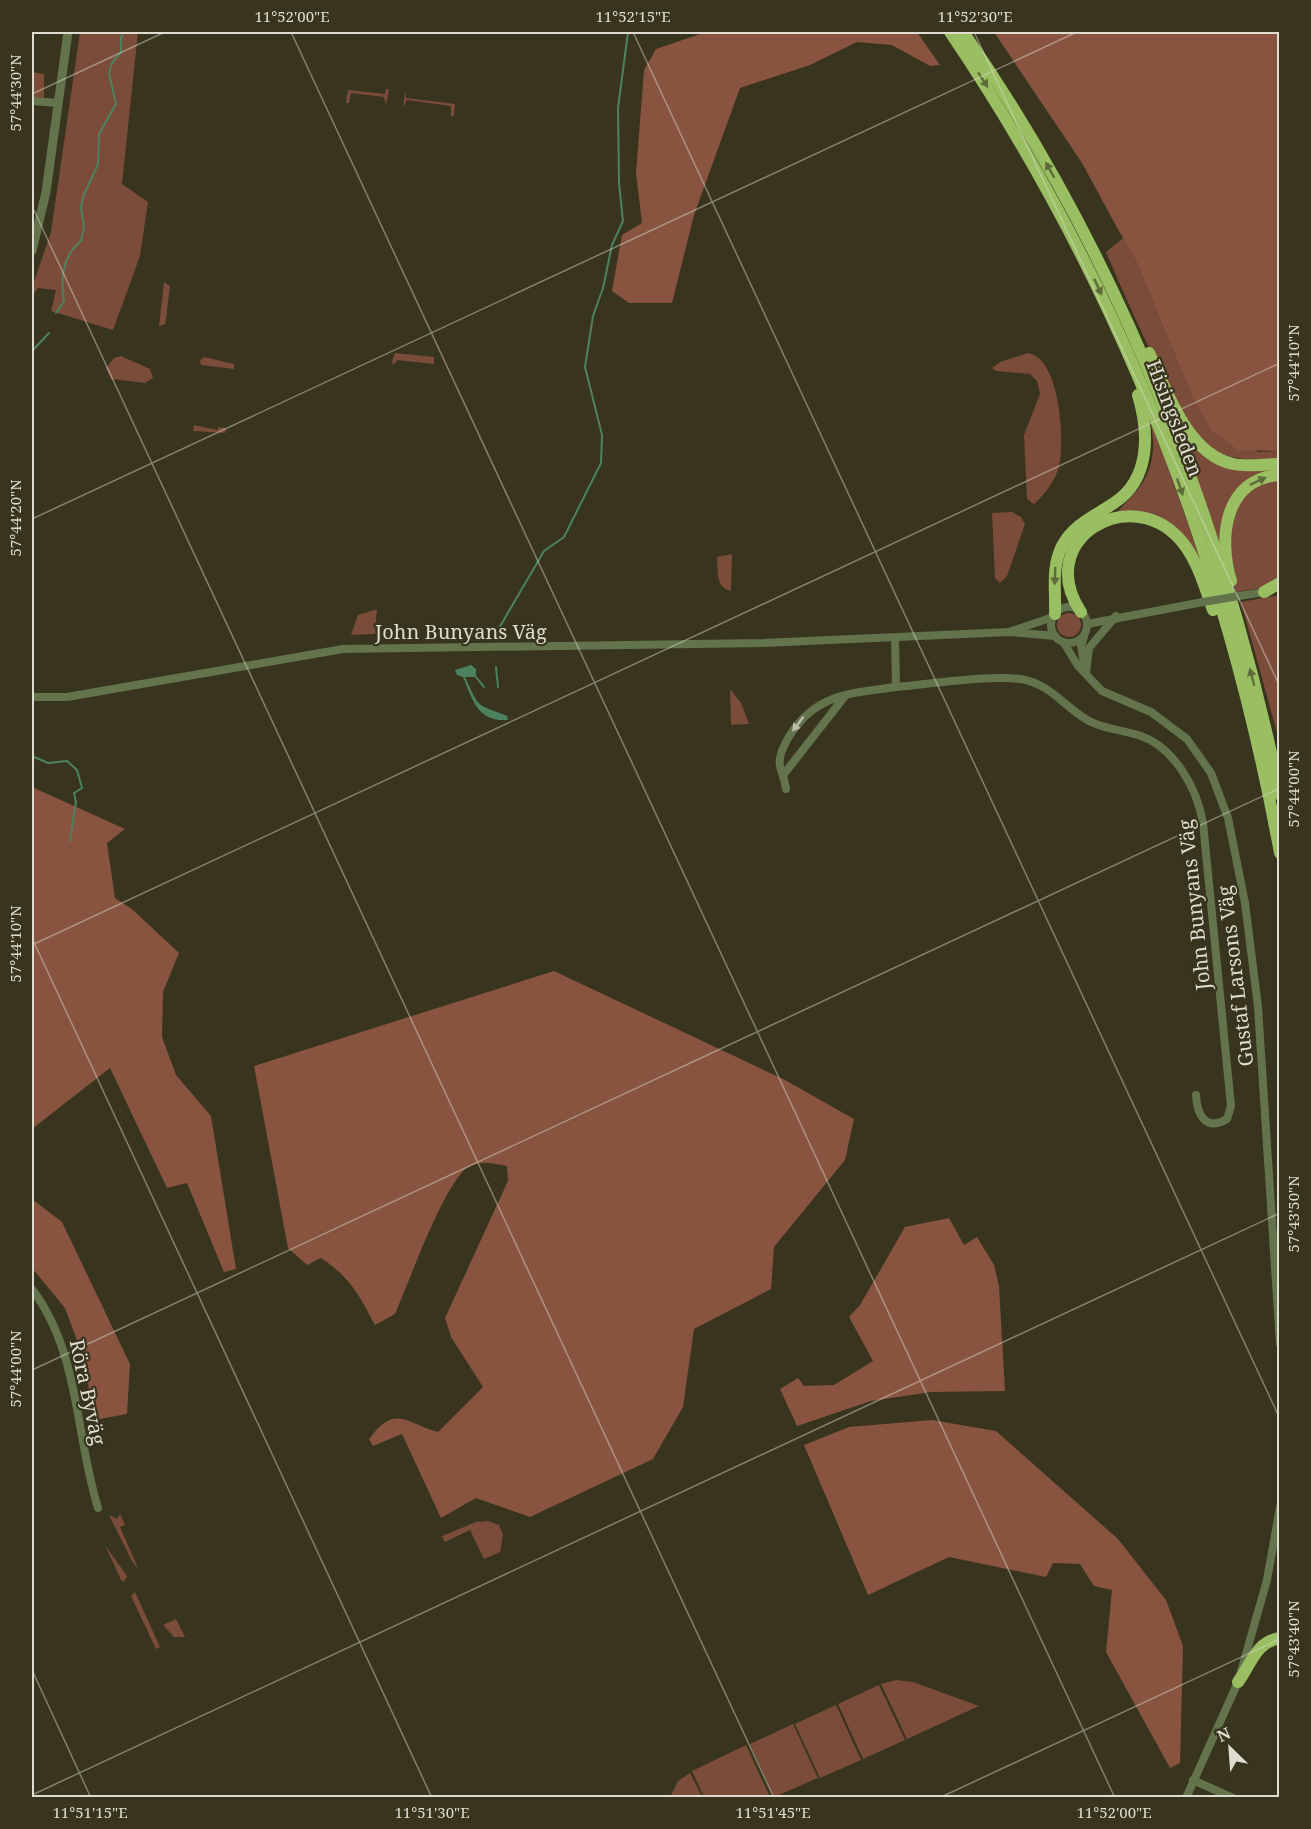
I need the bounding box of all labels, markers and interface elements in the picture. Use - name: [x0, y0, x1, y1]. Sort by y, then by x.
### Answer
- text: 11°52'00"E: [254, 6, 330, 26]
- text: 11°52'15"E: [595, 6, 671, 26]
- text: 11°52'30"E: [937, 6, 1013, 26]
- text: 57°44'30"N: [5, 54, 25, 132]
- one-way arrow: [977, 72, 988, 88]
- one-way arrow: [1045, 161, 1055, 178]
- one-way arrow: [1094, 278, 1103, 295]
- text: 57°44'10"N: [1283, 324, 1303, 402]
- street label: Hisingsleden: [1140, 356, 1210, 480]
- one-way arrow: [1250, 476, 1268, 486]
- one-way arrow: [1176, 478, 1186, 496]
- text: 57°44'20"N: [5, 479, 25, 557]
- one-way arrow: [1051, 567, 1060, 586]
- street label: John Bunyans Väg: [374, 618, 547, 645]
- one-way arrow: [1246, 668, 1256, 686]
- one-way arrow: [793, 716, 805, 731]
- text: 57°44'00"N: [1283, 750, 1303, 828]
- street label: John Bunyans Väg: [1172, 818, 1217, 993]
- street label: Gustaf Larsons Väg: [1210, 884, 1259, 1068]
- text: 57°44'10"N: [5, 905, 25, 983]
- text: 57°43'50"N: [1283, 1175, 1303, 1253]
- text: 57°44'00"N: [5, 1330, 25, 1408]
- street label: Röra Byväg: [64, 1337, 112, 1448]
- text: 57°43'40"N: [1283, 1600, 1303, 1678]
- north arrow: [1200, 1718, 1260, 1778]
- text: N: [1213, 1722, 1234, 1747]
- text: 11°51'15"E: [52, 1802, 128, 1822]
- text: 11°51'30"E: [394, 1802, 470, 1822]
- text: 11°51'45"E: [735, 1802, 811, 1822]
- text: 11°52'00"E: [1076, 1802, 1152, 1822]

